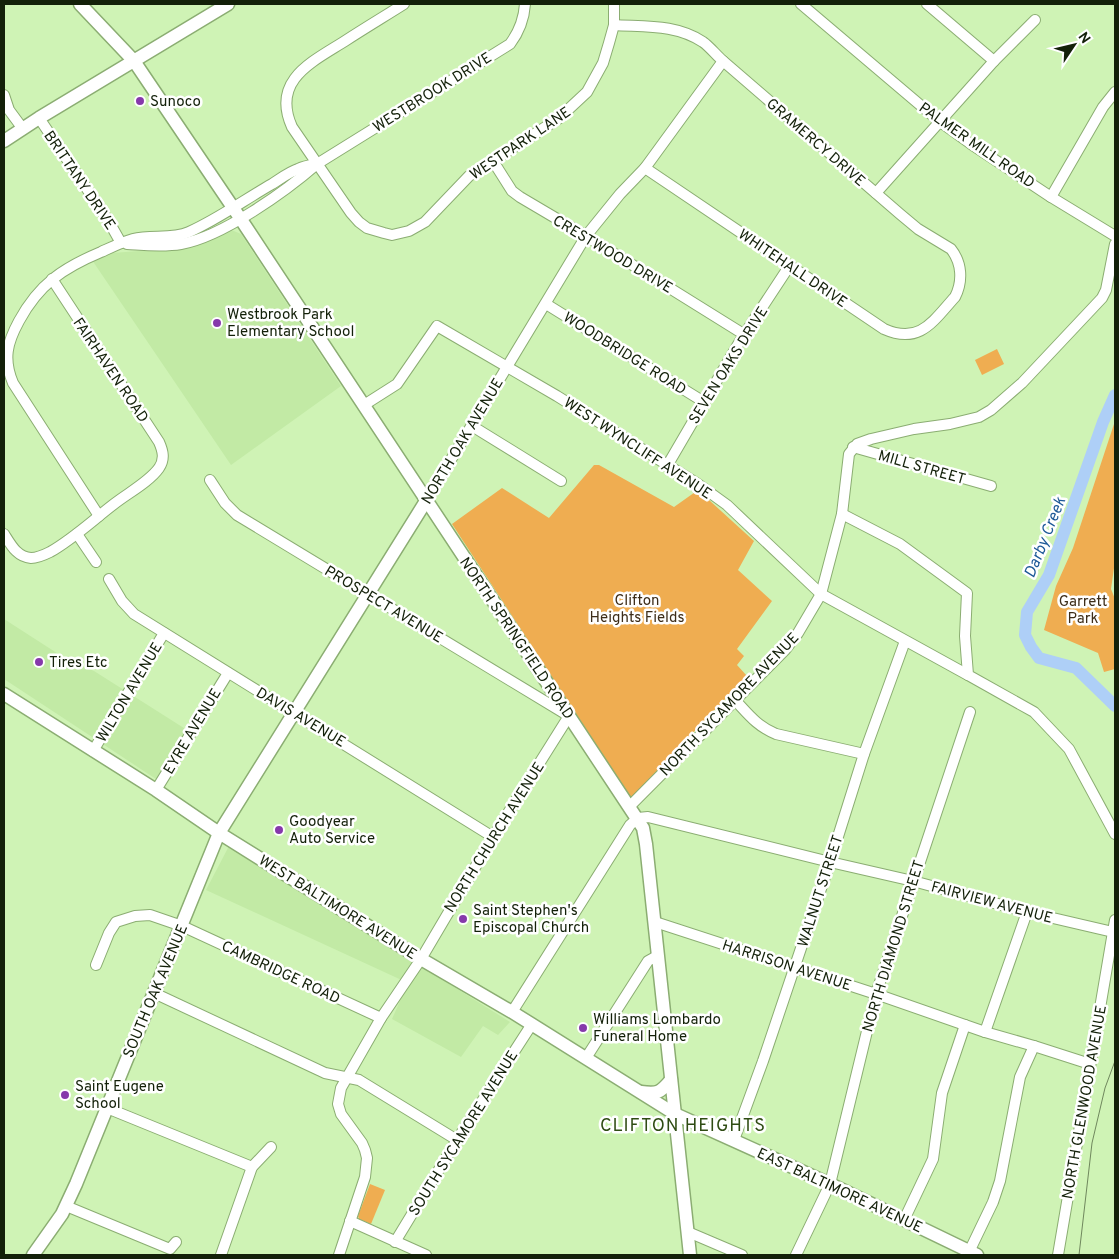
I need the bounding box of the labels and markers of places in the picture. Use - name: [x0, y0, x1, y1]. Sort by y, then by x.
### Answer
- place label: Sunoco: [150, 93, 201, 112]
- marker: Sunoco: [134, 95, 146, 107]
- place label: Westbrook Park Elementary School: [227, 306, 354, 342]
- marker: Westbrook Park Elementary School: [211, 317, 223, 329]
- place label: Tires Etc: [49, 654, 107, 673]
- marker: Tires Etc: [33, 656, 45, 668]
- place label: Goodyear Auto Service: [289, 813, 375, 849]
- marker: Goodyear Auto Service: [273, 824, 285, 836]
- place label: Saint Stephen's Episcopal Church: [473, 902, 589, 938]
- marker: Saint Stephen's Episcopal Church: [457, 913, 469, 925]
- place label: Williams Lombardo Funeral Home: [593, 1011, 721, 1047]
- marker: Williams Lombardo Funeral Home: [577, 1022, 589, 1034]
- place label: Saint Eugene School: [75, 1078, 164, 1114]
- marker: Saint Eugene School: [59, 1089, 71, 1101]

